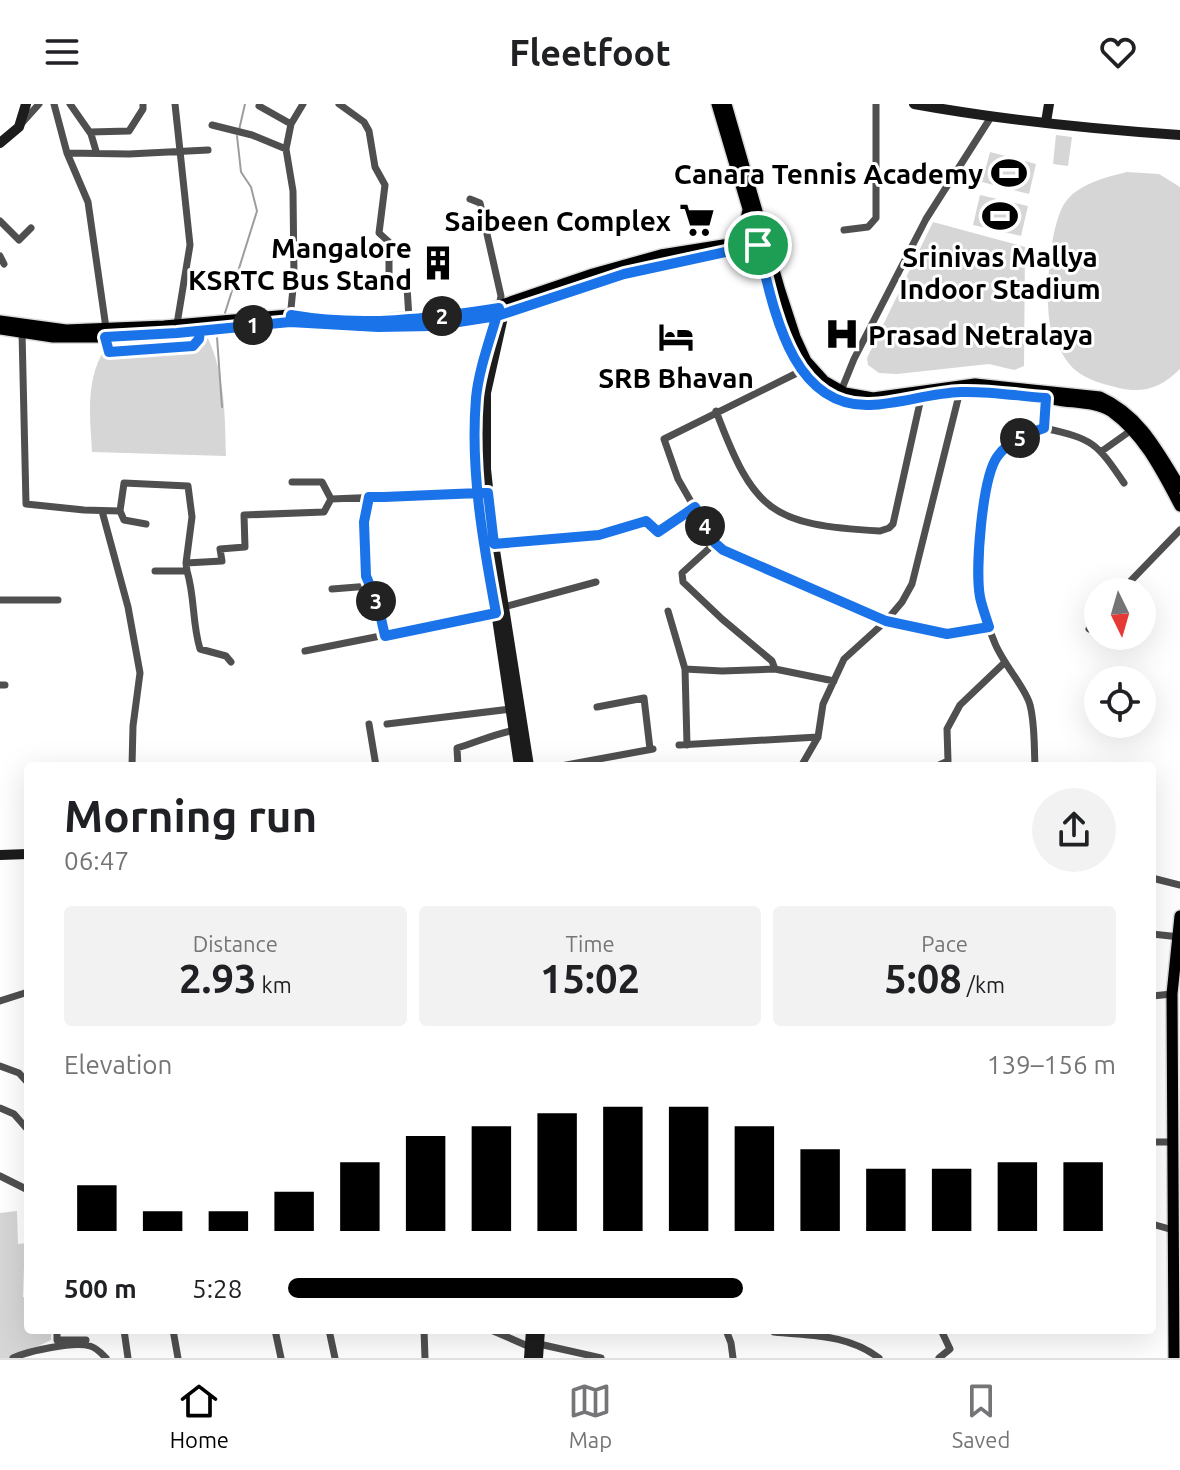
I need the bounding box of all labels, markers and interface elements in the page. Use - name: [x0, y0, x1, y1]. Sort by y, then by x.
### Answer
- icon: menu: [40, 30, 84, 74]
- icon: heart: [1096, 30, 1140, 74]
- text: Fleetfoot: [509, 32, 671, 73]
- sports icon: Canara Tennis Academy: [990, 154, 1028, 192]
- place label: Canara Tennis Academy: [674, 158, 983, 189]
- sports icon: Srinivas Mallya Indoor Stadium: [981, 197, 1019, 235]
- supermarket icon: Saibeen Complex: [678, 201, 716, 239]
- place label: Saibeen Complex: [445, 205, 671, 236]
- pin: [724, 211, 792, 279]
- icon: arrive: [736, 223, 780, 267]
- place label: Mangalore KSRTC Bus Stand: [188, 232, 412, 295]
- place label: Srinivas Mallya Indoor Stadium: [899, 241, 1101, 304]
- building icon: Mangalore KSRTC Bus Stand: [419, 244, 457, 282]
- pin: 2: [422, 296, 462, 336]
- text: 2: [436, 303, 448, 328]
- pin: 1: [233, 305, 273, 345]
- text: 1: [247, 312, 259, 337]
- hospital icon: Prasad Netralaya: [823, 315, 861, 353]
- hotel icon: SRB Bhavan: [657, 318, 695, 356]
- place label: Prasad Netralaya: [868, 319, 1093, 350]
- place label: SRB Bhavan: [598, 362, 754, 393]
- pin: 5: [1000, 418, 1040, 458]
- text: 5: [1014, 425, 1026, 450]
- pin: 4: [685, 506, 725, 546]
- text: 4: [699, 513, 711, 538]
- north arrow: [1084, 578, 1156, 650]
- map controls: [1084, 578, 1156, 738]
- pin: 3: [356, 581, 396, 621]
- text: 3: [370, 588, 382, 613]
- button: locate: [1084, 666, 1156, 738]
- button: share: [1032, 788, 1116, 872]
- text: Morning run: [64, 791, 317, 840]
- text: 06:47: [64, 846, 129, 875]
- text: Distance: [193, 931, 278, 956]
- text: Time: [565, 931, 615, 956]
- text: Pace: [921, 931, 968, 956]
- text: 2.93: [179, 956, 257, 1001]
- text: 15:02: [540, 956, 640, 1001]
- text: 5:08: [884, 956, 962, 1001]
- text: km: [257, 972, 292, 997]
- text: /km: [962, 972, 1005, 997]
- text: Elevation: [64, 1050, 172, 1079]
- text: 139–156 m: [987, 1050, 1116, 1079]
- text: 500 m: [64, 1274, 137, 1303]
- text: 5:28: [192, 1274, 242, 1303]
- tab: Home: [170, 1379, 229, 1452]
- tab: Map: [568, 1379, 612, 1452]
- tab: Saved: [952, 1379, 1010, 1452]

